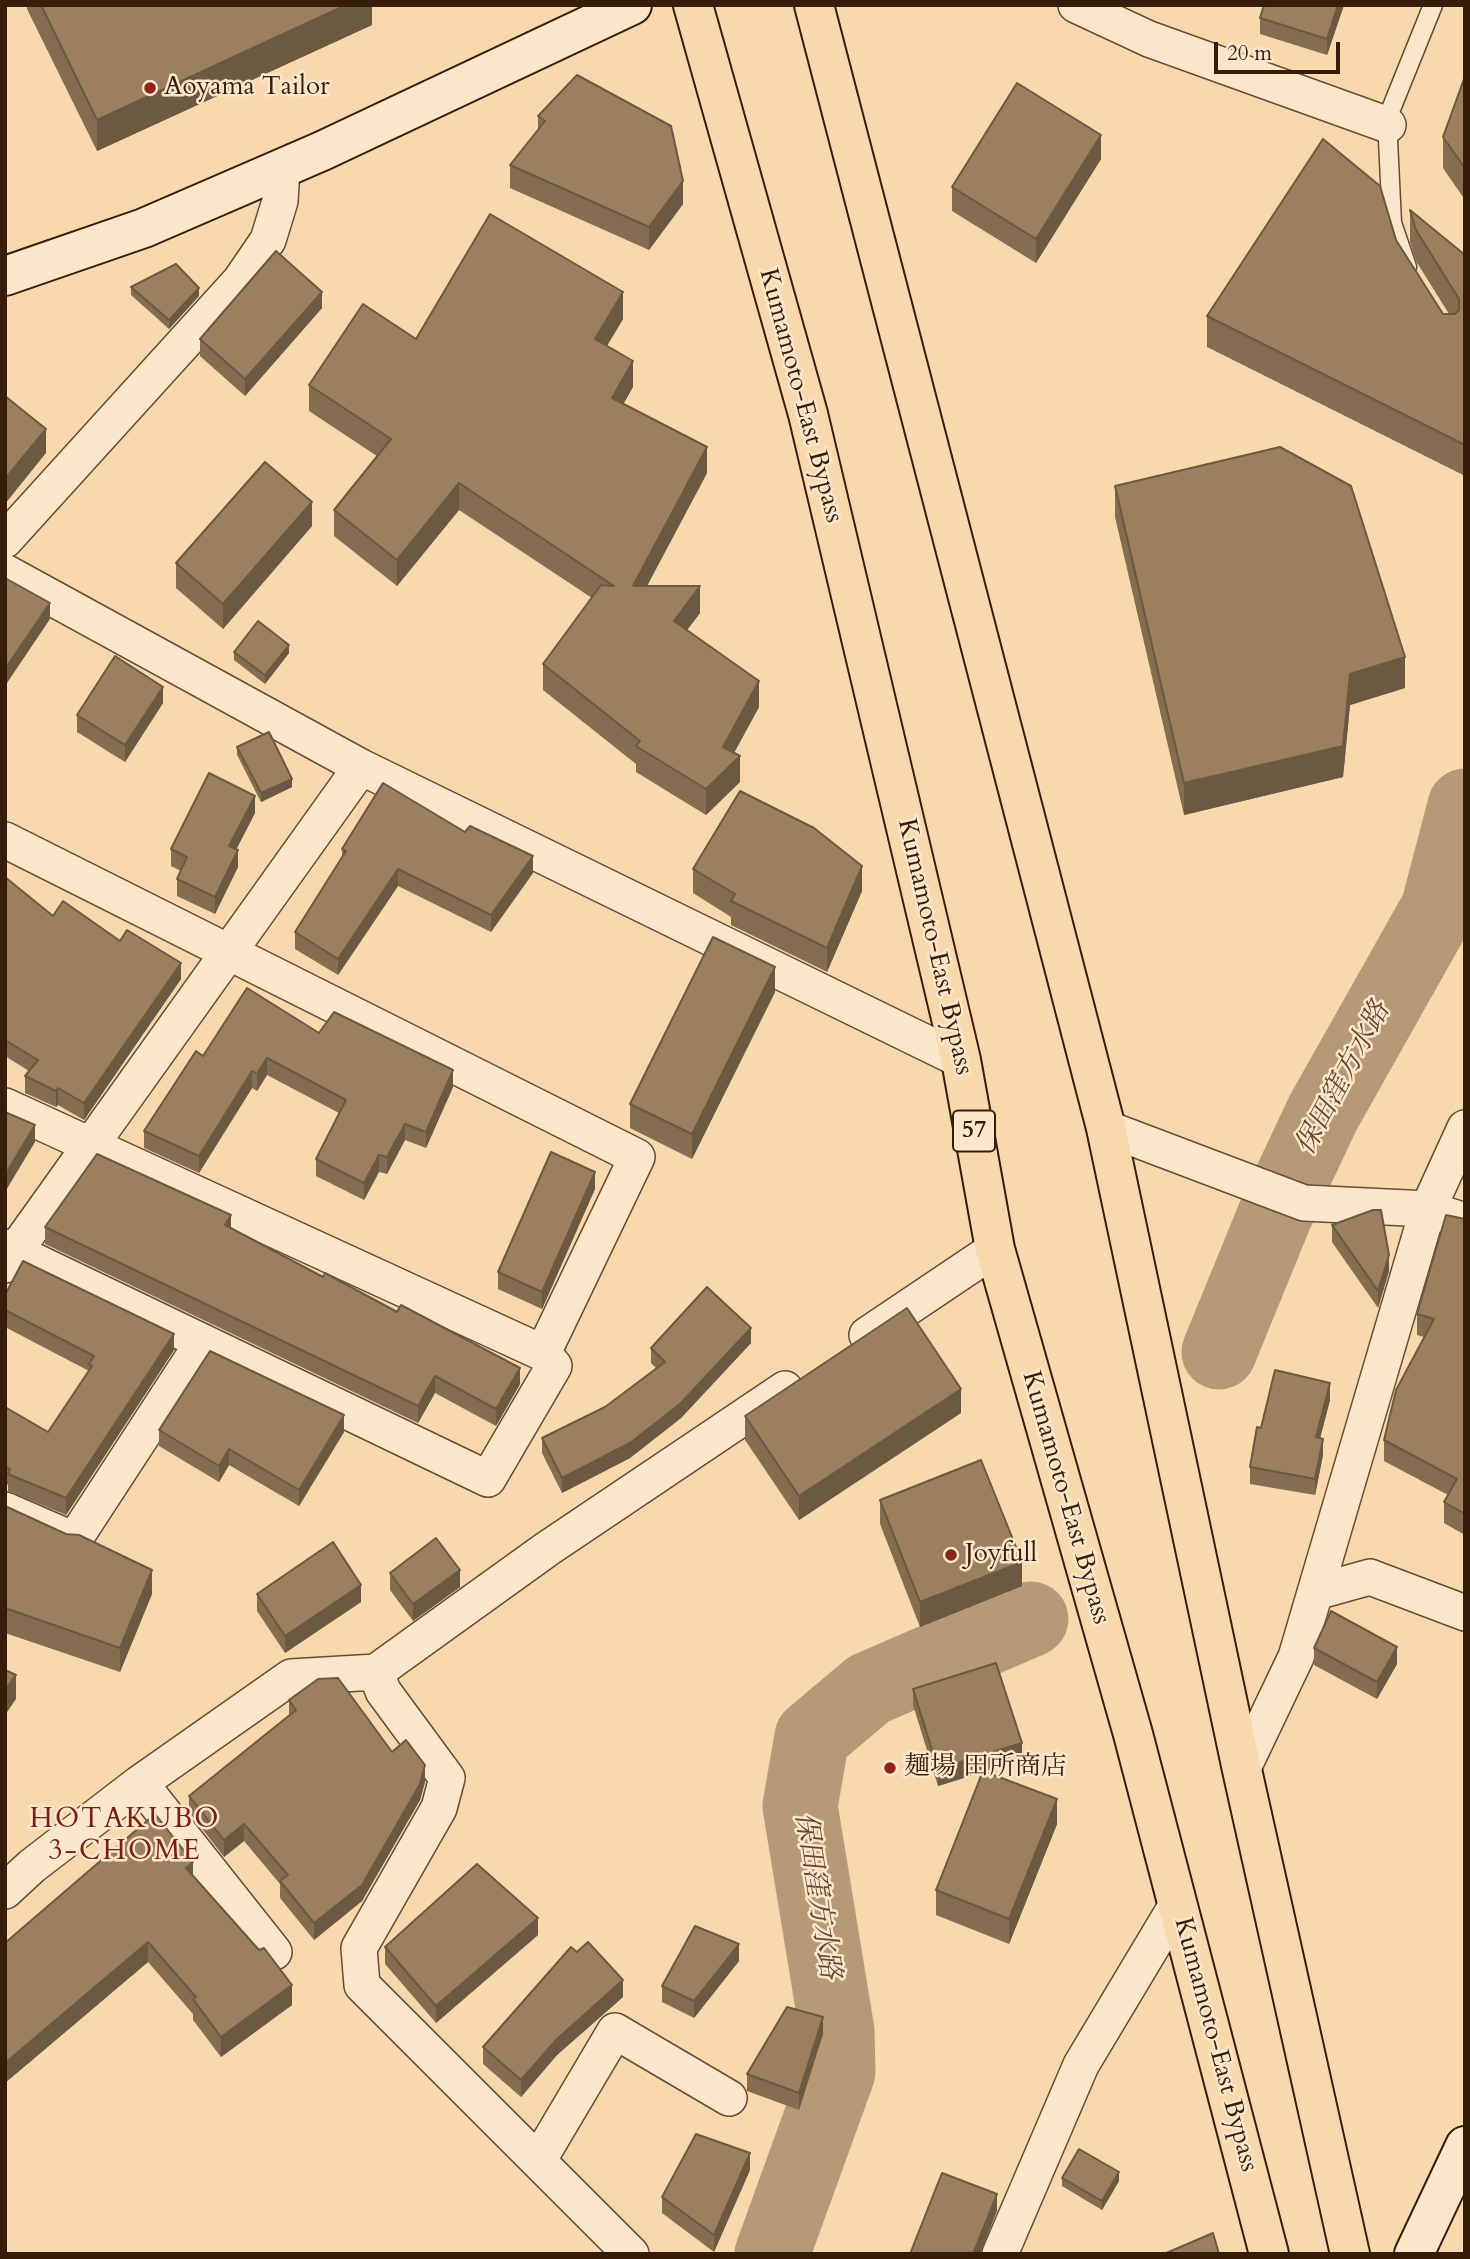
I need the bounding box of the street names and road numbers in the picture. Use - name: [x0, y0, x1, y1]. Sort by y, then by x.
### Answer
- street label: Kumamoto-East Bypass: [751, 266, 849, 526]
- street label: Kumamoto-East Bypass: [889, 816, 979, 1078]
- road number: 57: [953, 1111, 995, 1152]
- street label: Kumamoto-East Bypass: [1014, 1368, 1116, 1628]
- street label: Kumamoto-East Bypass: [1166, 1915, 1264, 2175]

